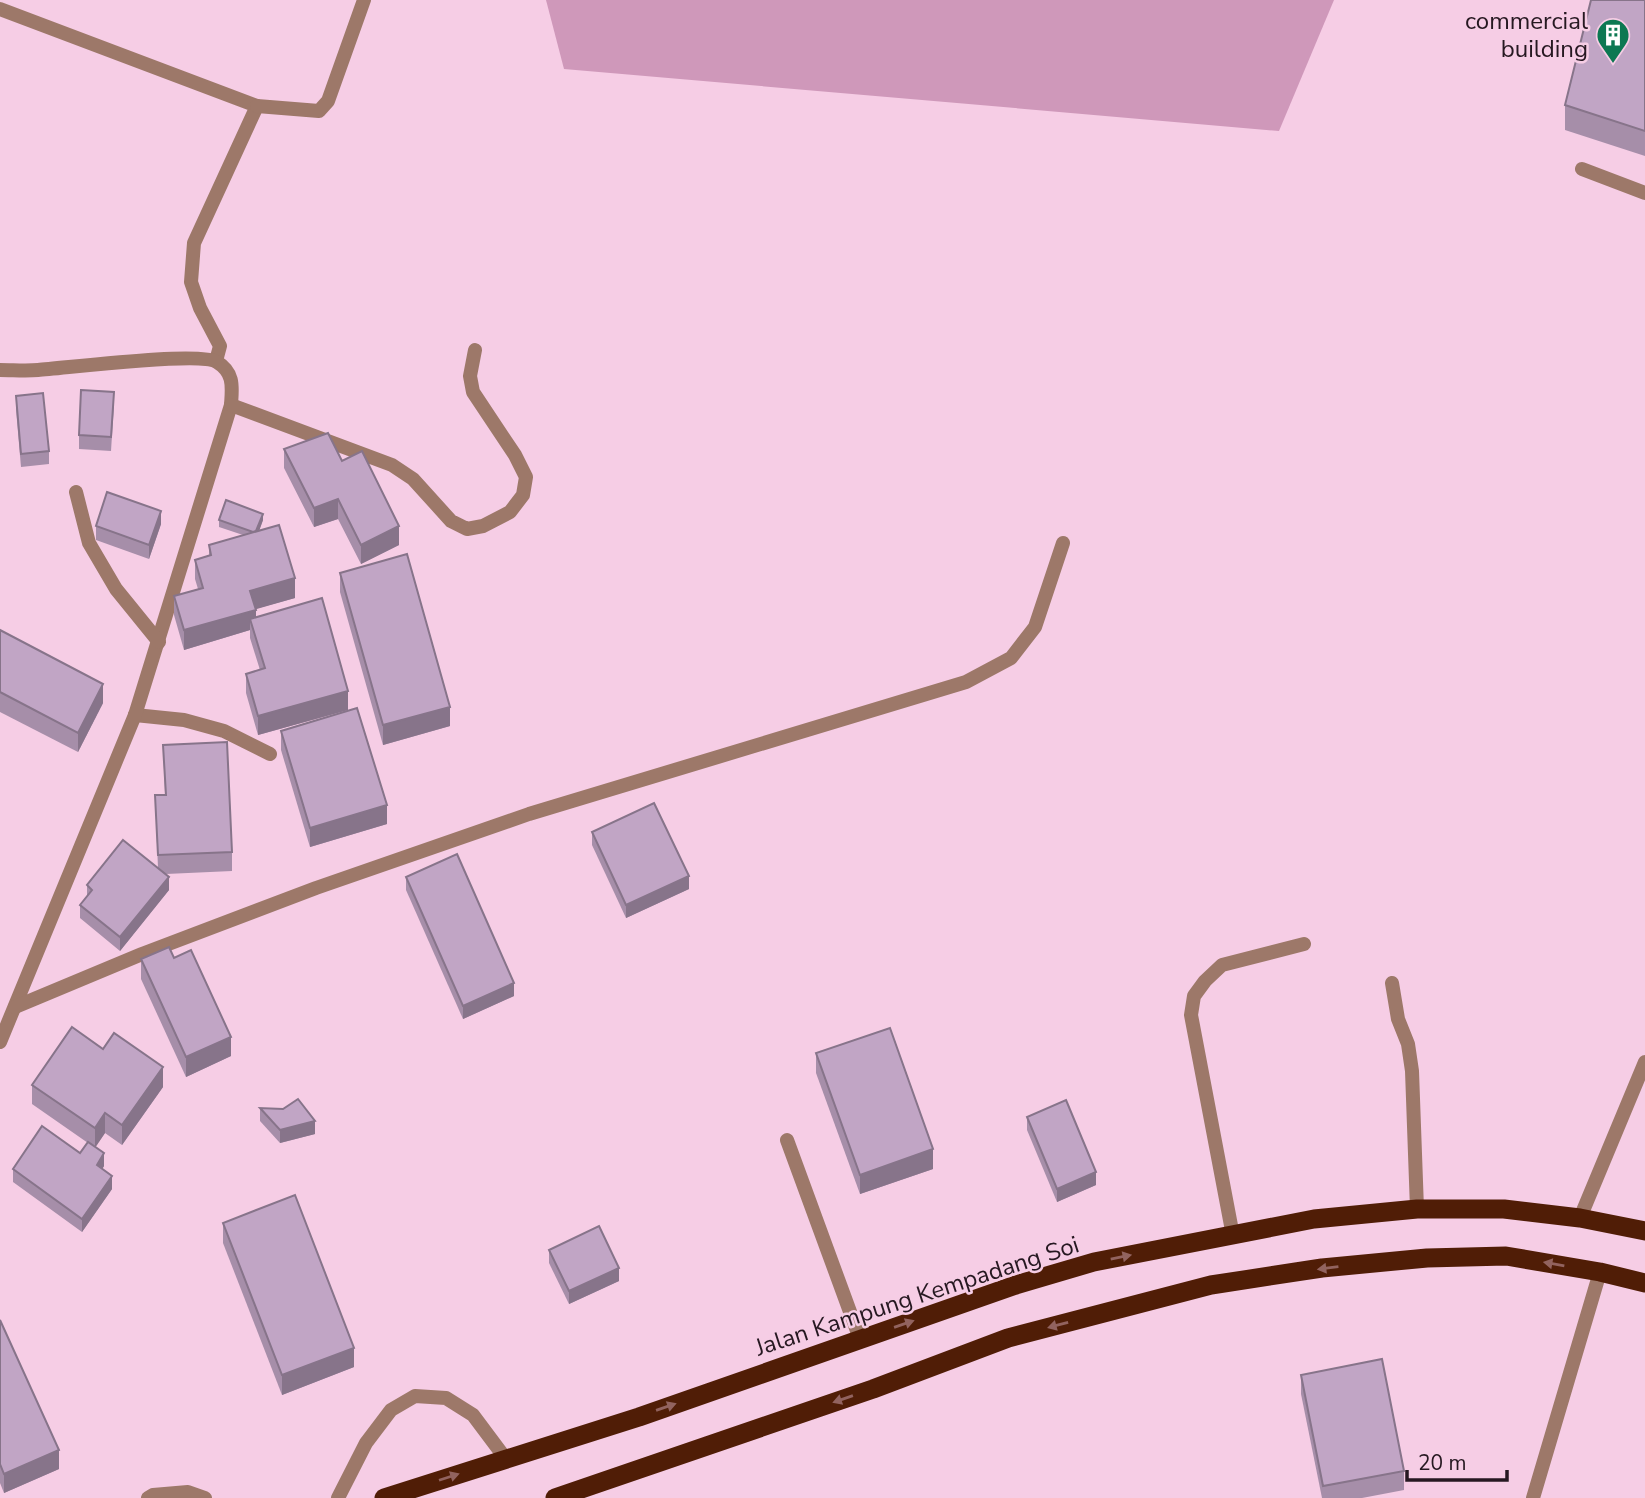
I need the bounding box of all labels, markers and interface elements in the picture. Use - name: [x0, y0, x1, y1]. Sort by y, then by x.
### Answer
- place label: commercial building: [1465, 5, 1588, 65]
- building icon: commercial building: [1594, 16, 1632, 65]
- street label: Jalan Kampung Kempadang Soi: [750, 1228, 1083, 1364]
- one-way arrow: [1110, 1252, 1132, 1263]
- one-way arrow: [1543, 1258, 1565, 1269]
- one-way arrow: [1317, 1262, 1339, 1273]
- one-way arrow: [893, 1318, 914, 1329]
- one-way arrow: [1047, 1320, 1069, 1331]
- one-way arrow: [832, 1394, 853, 1405]
- one-way arrow: [655, 1401, 676, 1412]
- scale bar: [1407, 1438, 1507, 1482]
- text: 20 m: [1418, 1449, 1467, 1477]
- one-way arrow: [439, 1471, 460, 1482]

